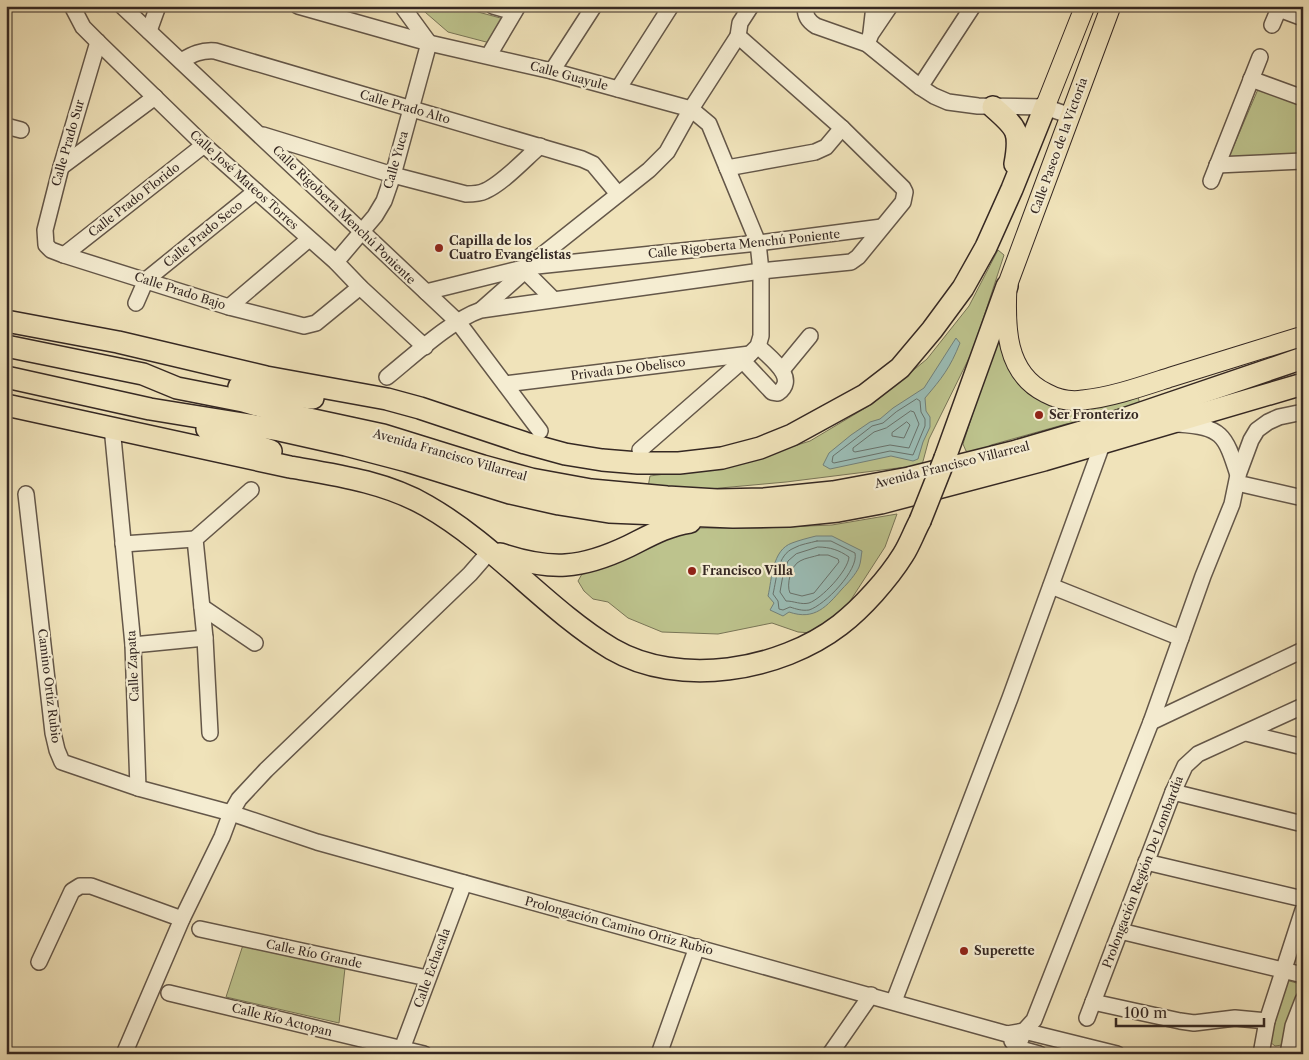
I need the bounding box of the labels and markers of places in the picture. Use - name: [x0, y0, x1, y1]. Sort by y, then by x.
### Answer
- place label: Capilla de los Cuatro Evangelistas: [449, 233, 572, 262]
- marker: Capilla de los Cuatro Evangelistas: [433, 242, 445, 254]
- place label: Ser Fronterizo: [1049, 407, 1139, 422]
- marker: Ser Fronterizo: [1033, 409, 1045, 421]
- place label: Francisco Villa: [702, 563, 794, 578]
- marker: Francisco Villa: [686, 565, 698, 577]
- place label: Superette: [974, 943, 1035, 958]
- marker: Superette: [958, 945, 970, 957]

